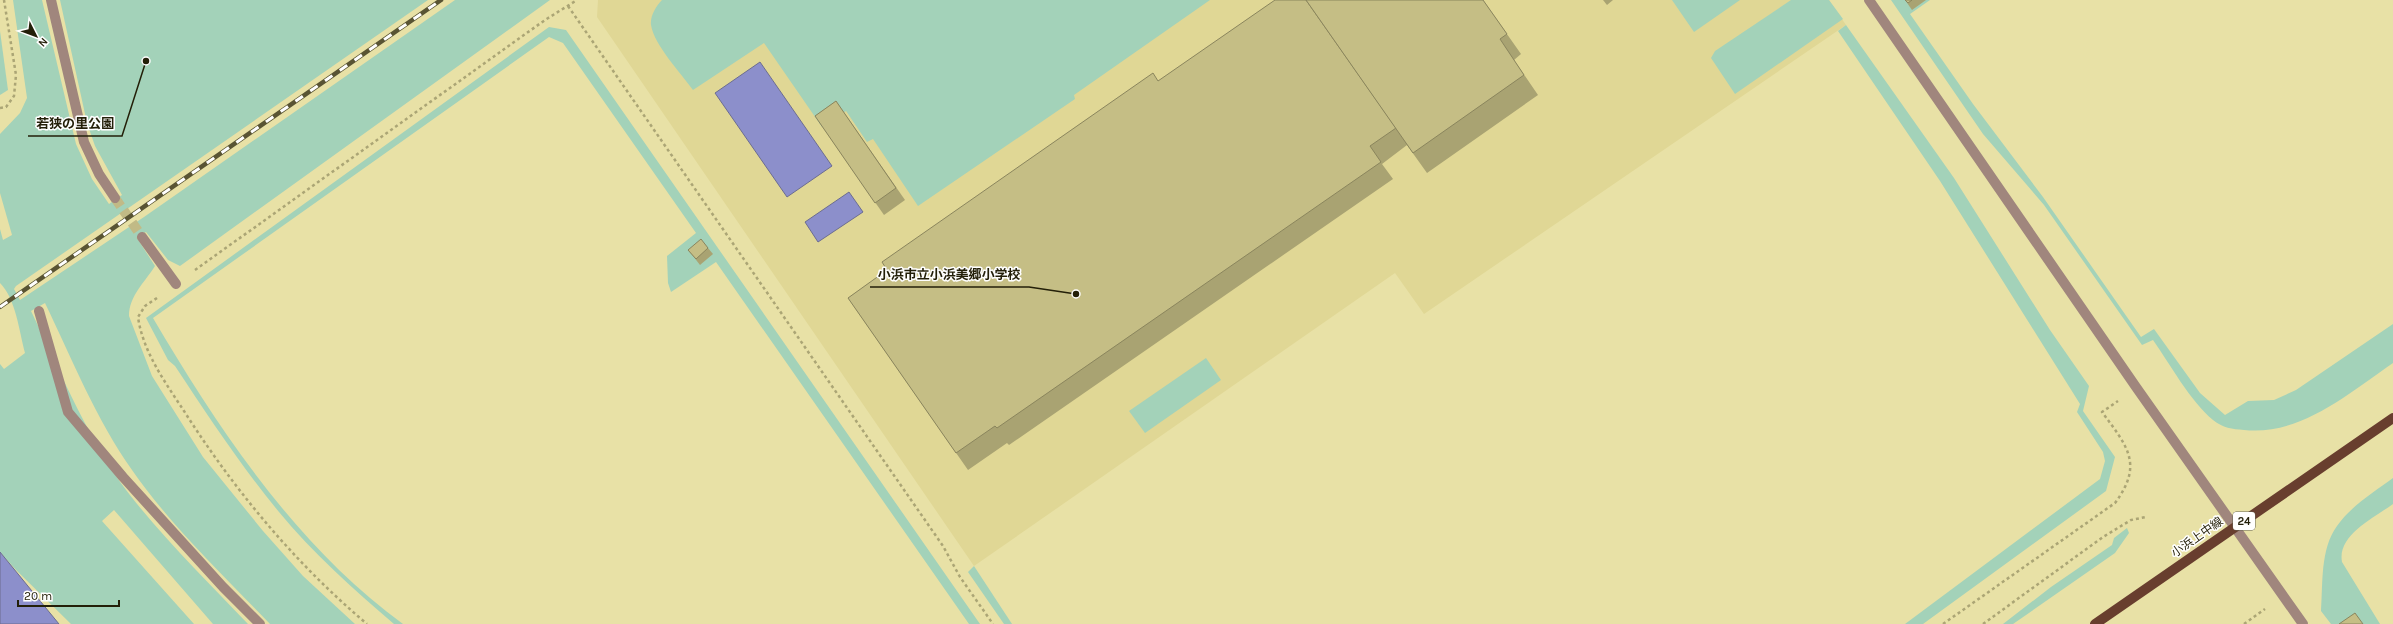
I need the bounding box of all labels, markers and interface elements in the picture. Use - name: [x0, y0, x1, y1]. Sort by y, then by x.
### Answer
- north arrow: [16, 16, 56, 56]
- text: N: [36, 35, 51, 50]
- callout: 若狭の里公園: [28, 111, 122, 136]
- text: 若狭の里公園: [36, 116, 114, 131]
- callout: 小浜市立小浜美郷小学校: [870, 262, 1029, 287]
- text: 小浜市立小浜美郷小学校: [877, 267, 1021, 282]
- road number: 24: [2233, 512, 2255, 530]
- street label: 小浜上中線: [2168, 514, 2226, 560]
- scale bar: [18, 582, 119, 608]
- text: 20 m: [24, 589, 52, 603]

